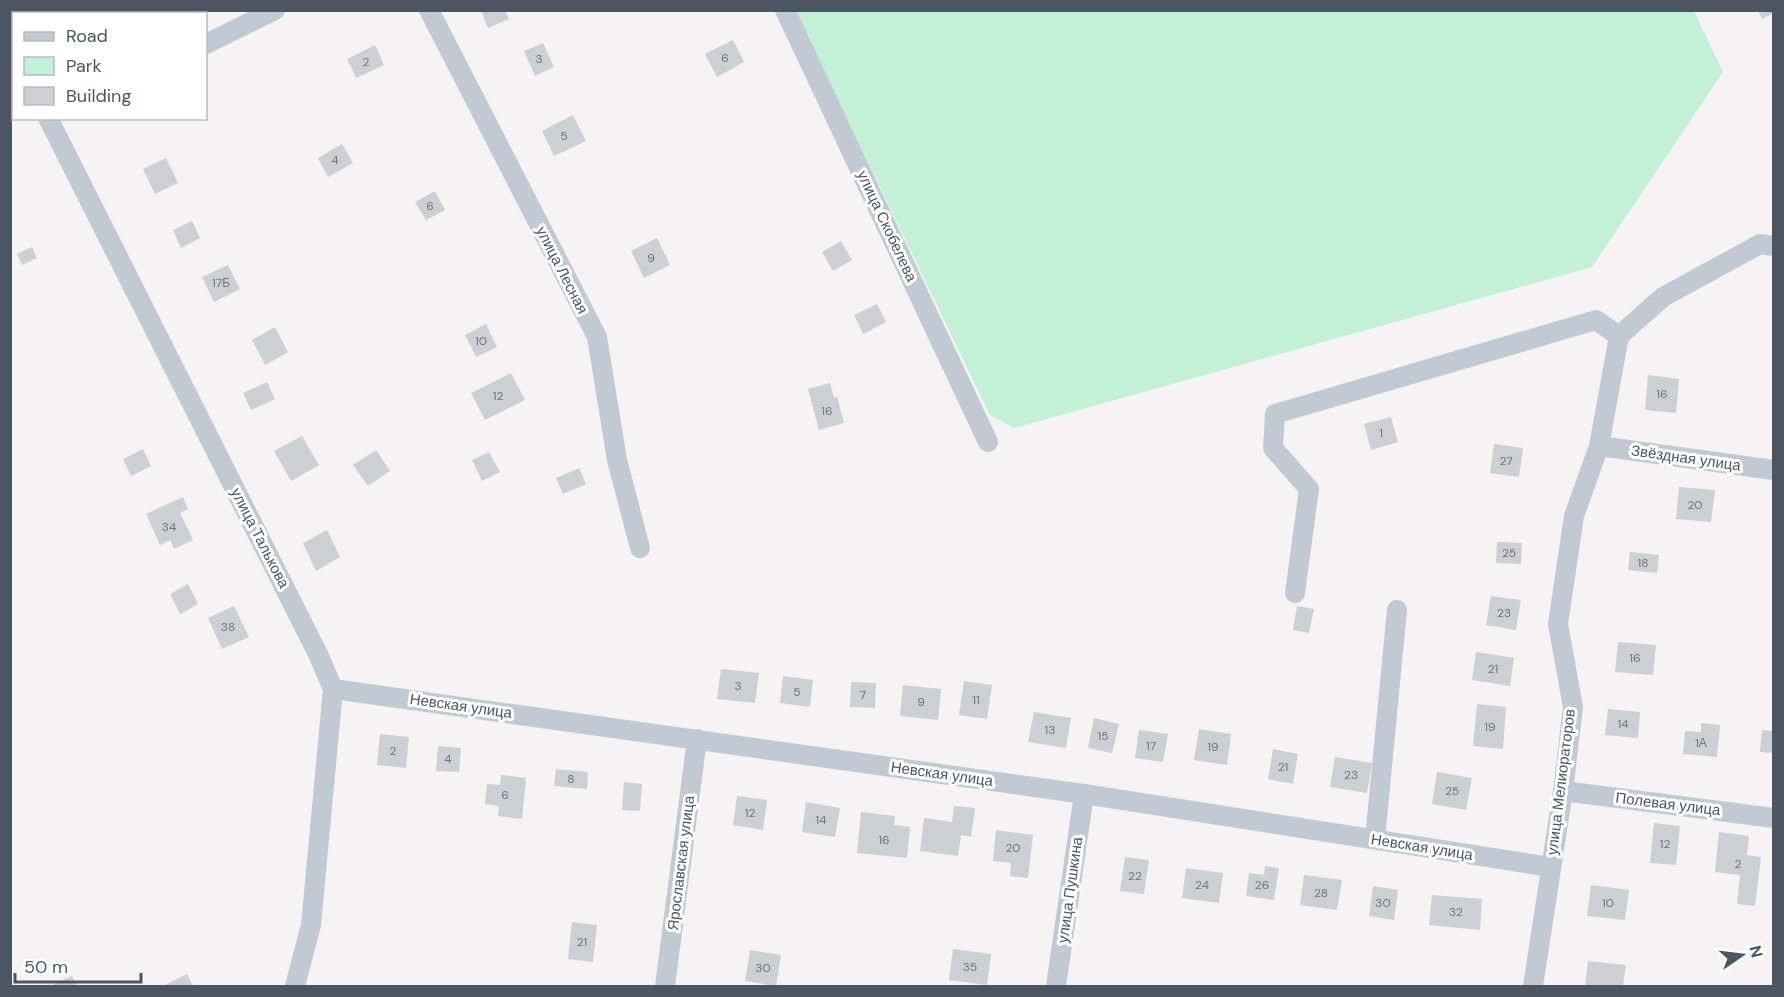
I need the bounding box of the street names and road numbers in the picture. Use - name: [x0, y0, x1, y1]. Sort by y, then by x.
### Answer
- street label: улица Скобелева: [852, 167, 922, 285]
- street label: улица Лесная: [531, 223, 593, 317]
- street label: Звёздная улица: [1630, 440, 1743, 476]
- street label: улица Талькова: [226, 485, 294, 592]
- street label: Невская улица: [409, 689, 514, 723]
- street label: улица Мелиораторов: [1542, 708, 1580, 856]
- street label: Невская улица: [890, 757, 995, 791]
- street label: Полевая улица: [1614, 788, 1722, 820]
- street label: Ярославская улица: [663, 794, 699, 932]
- street label: Невская улица: [1370, 829, 1475, 865]
- street label: улица Пушкина: [1053, 835, 1087, 944]

